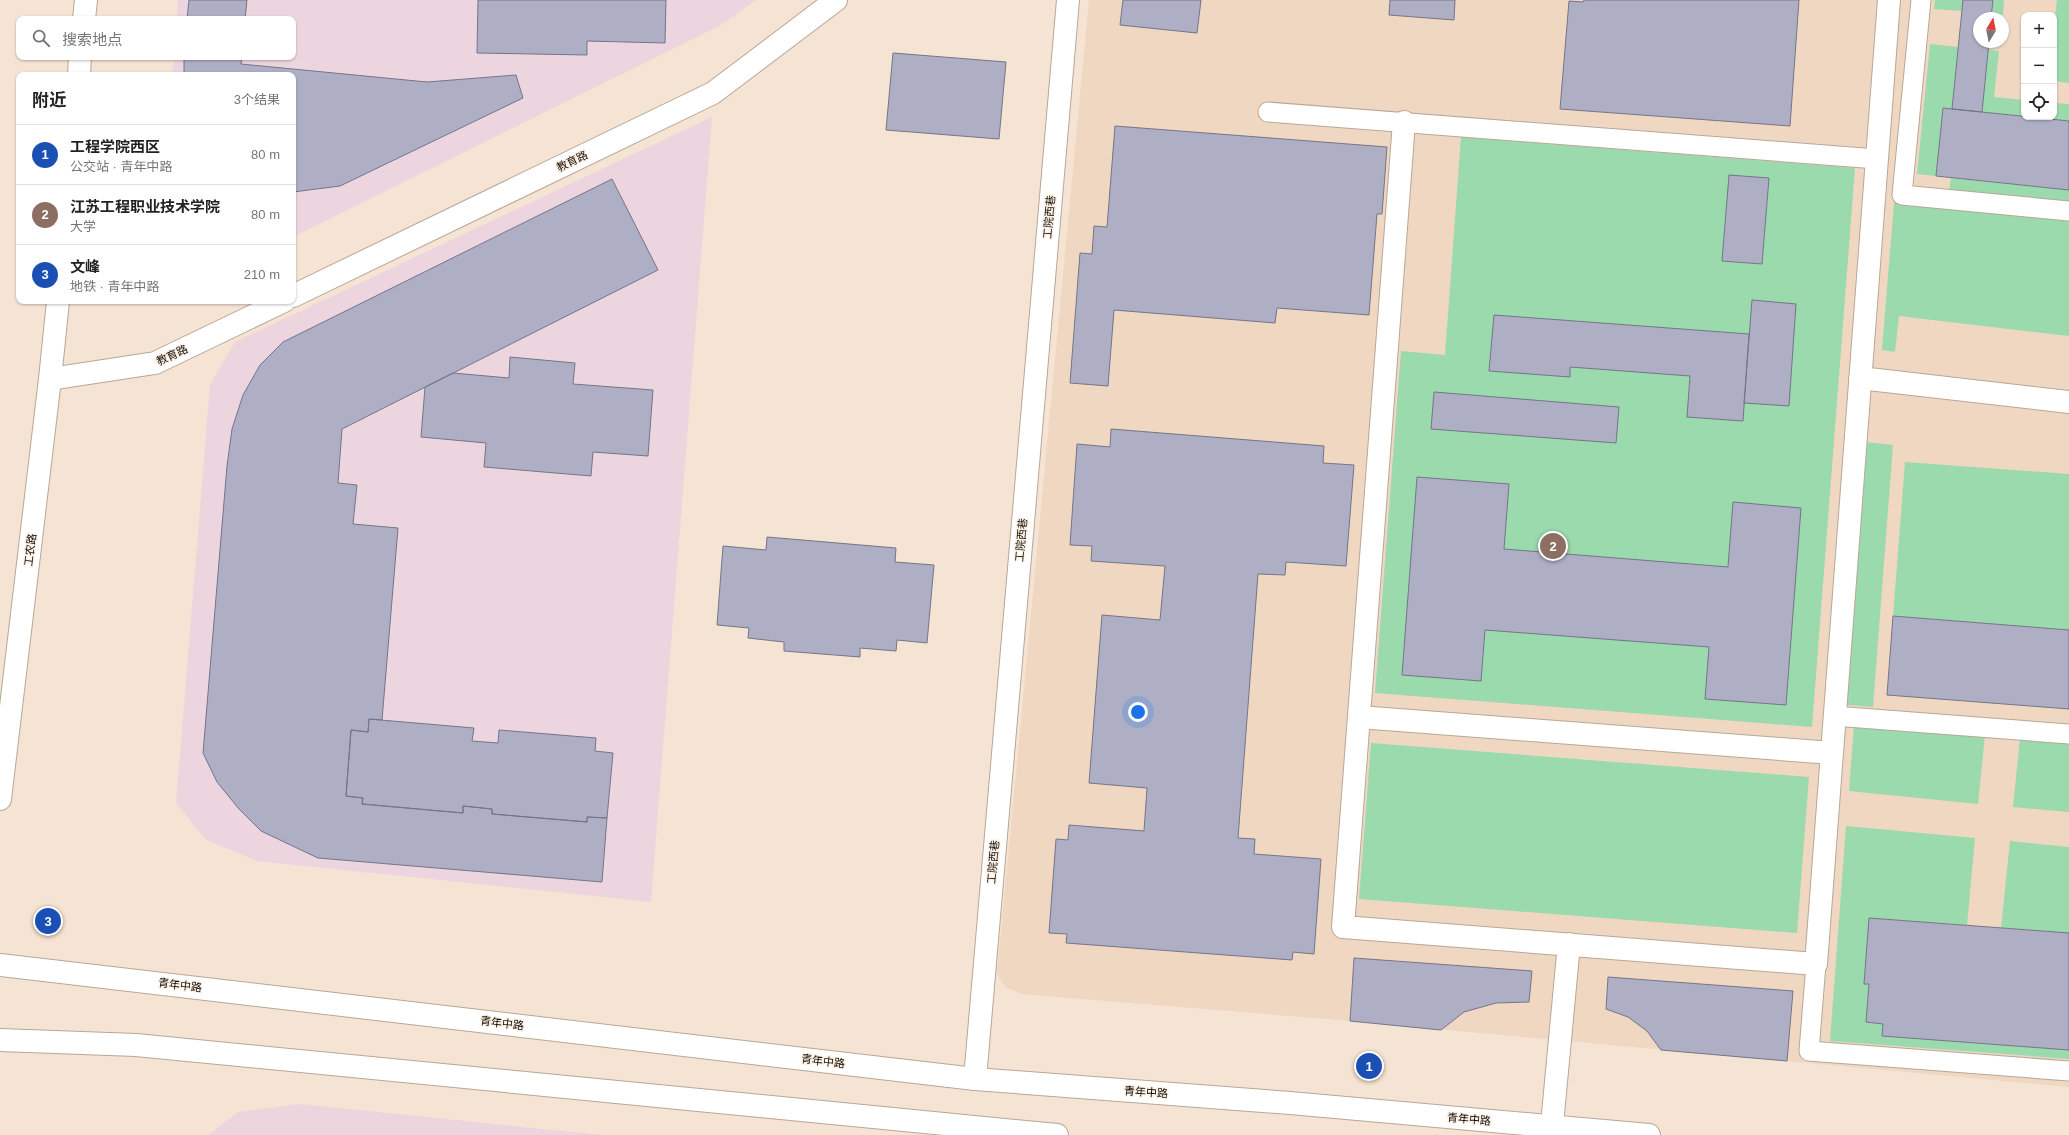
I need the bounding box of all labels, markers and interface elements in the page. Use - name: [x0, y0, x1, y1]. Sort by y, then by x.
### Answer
- north arrow: [1973, 12, 2009, 48]
- map controls: [2021, 12, 2057, 120]
- button: +: [2021, 12, 2057, 48]
- search box: [16, 16, 296, 60]
- icon: search: [30, 27, 52, 49]
- text: 搜索地点: [62, 31, 122, 48]
- button: −: [2021, 48, 2057, 84]
- button: locate: [2021, 84, 2057, 120]
- text: 附近: [32, 91, 66, 110]
- text: 3个结果: [234, 92, 280, 107]
- text: 工程学院西区: [70, 138, 160, 155]
- text: 1: [41, 147, 49, 162]
- text: 80 m: [251, 147, 280, 162]
- street label: 教育路: [555, 148, 589, 174]
- text: 公交站 · 青年中路: [70, 159, 173, 174]
- street label: 工院西巷: [1041, 195, 1057, 239]
- text: 江苏工程职业技术学院: [70, 198, 220, 215]
- text: 2: [41, 207, 49, 222]
- text: 80 m: [251, 207, 280, 222]
- text: 大学: [70, 219, 96, 234]
- text: 文峰: [70, 258, 100, 275]
- text: 3: [41, 267, 49, 282]
- text: 210 m: [244, 267, 280, 282]
- text: 地铁 · 青年中路: [70, 279, 160, 294]
- street label: 教育路: [155, 343, 189, 367]
- street label: 工院西巷: [1013, 518, 1029, 562]
- pin: 2: [1540, 531, 1566, 561]
- street label: 工农路: [22, 533, 38, 567]
- your location: [1128, 702, 1148, 722]
- street label: 工院西巷: [985, 840, 1001, 884]
- pin: 3: [35, 906, 61, 936]
- street label: 青年中路: [157, 976, 203, 994]
- street label: 青年中路: [479, 1014, 525, 1032]
- pin: 1: [1356, 1051, 1382, 1081]
- street label: 青年中路: [800, 1052, 846, 1070]
- street label: 青年中路: [1124, 1084, 1168, 1100]
- street label: 青年中路: [1447, 1111, 1491, 1127]

